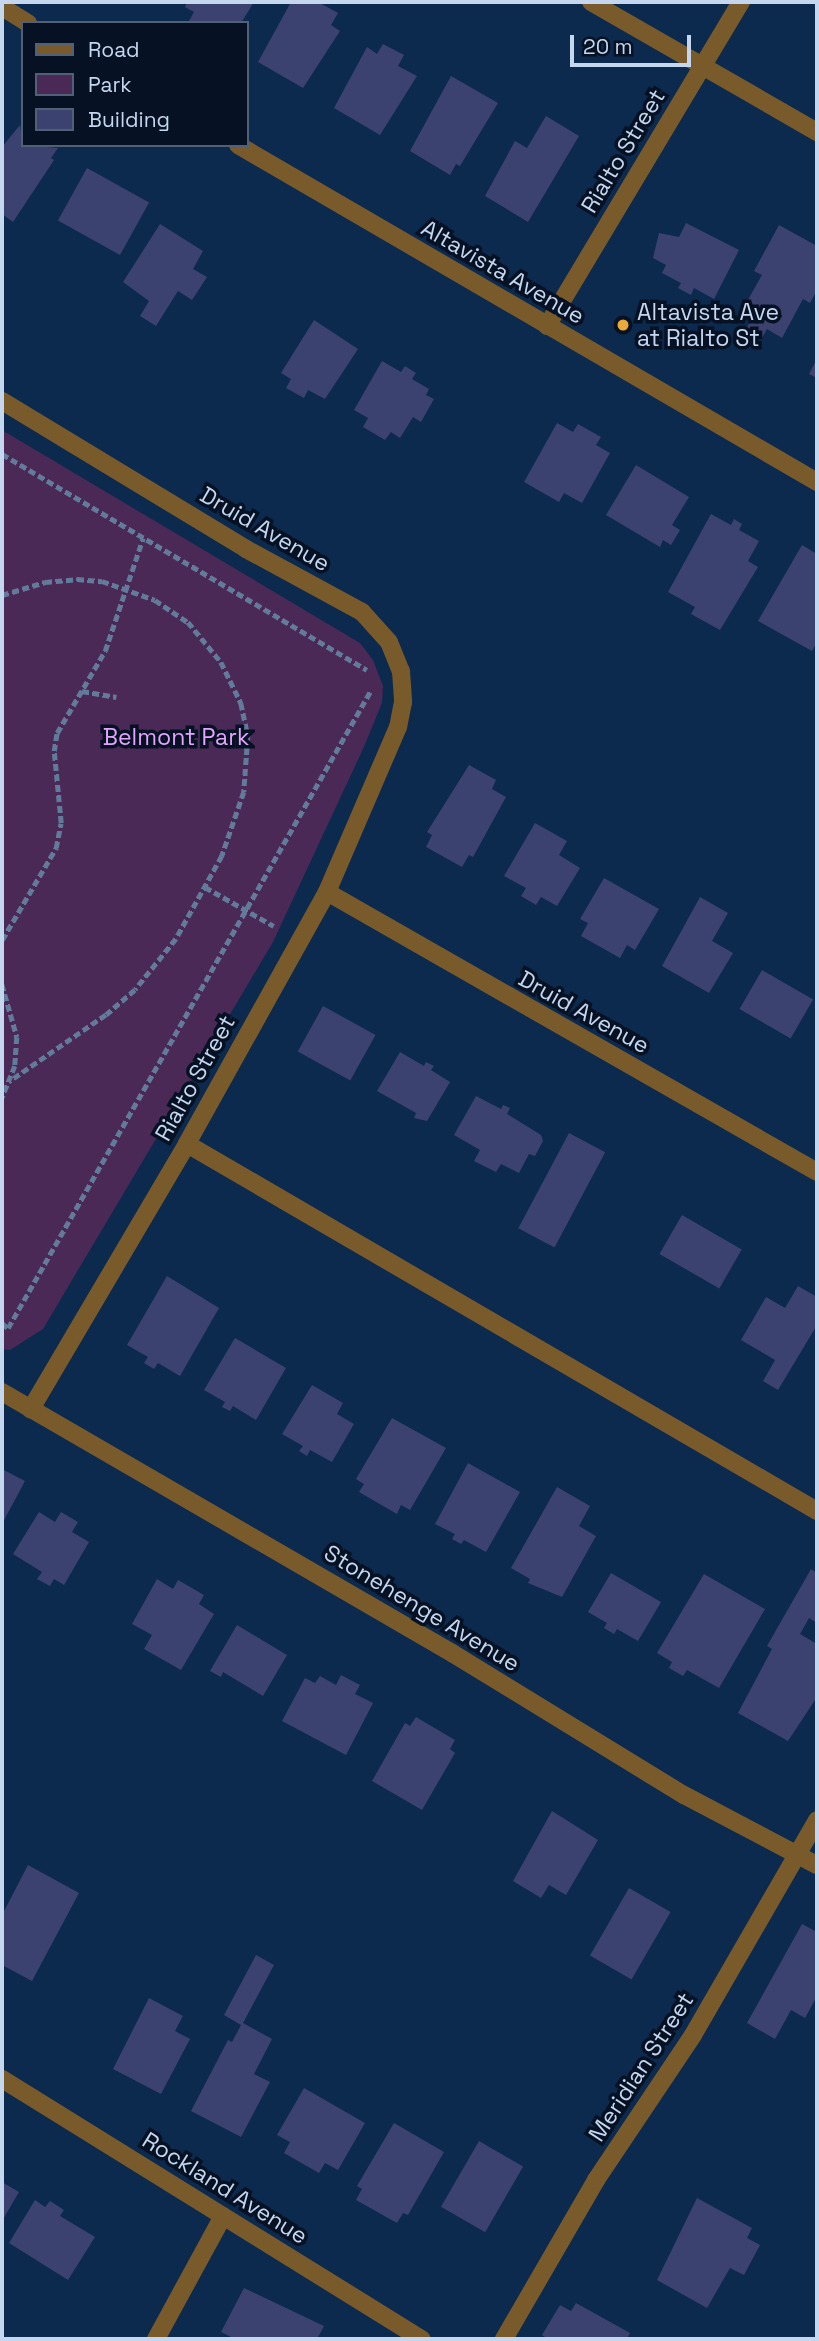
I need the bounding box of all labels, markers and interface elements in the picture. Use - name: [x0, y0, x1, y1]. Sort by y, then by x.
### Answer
- legend: [21, 21, 248, 147]
- scale bar: [574, 21, 695, 65]
- text: 20 m: [583, 33, 633, 60]
- text: Road: [88, 36, 140, 63]
- text: Park: [88, 71, 132, 98]
- street label: Rialto Street: [575, 84, 671, 218]
- text: Building: [88, 106, 170, 133]
- street label: Altavista Avenue: [416, 214, 590, 330]
- place label: Altavista Ave at Rialto St: [637, 298, 779, 352]
- marker: Altavista Ave at Rialto St: [615, 317, 631, 333]
- street label: Druid Avenue: [195, 481, 335, 577]
- park label: Belmont Park: [103, 723, 249, 751]
- street label: Druid Avenue: [514, 965, 654, 1059]
- street label: Rialto Street: [149, 1010, 241, 1146]
- street label: Stonehenge Avenue: [319, 1539, 525, 1677]
- street label: Meridian Street: [583, 1987, 699, 2147]
- street label: Rockland Avenue: [137, 2126, 313, 2250]

